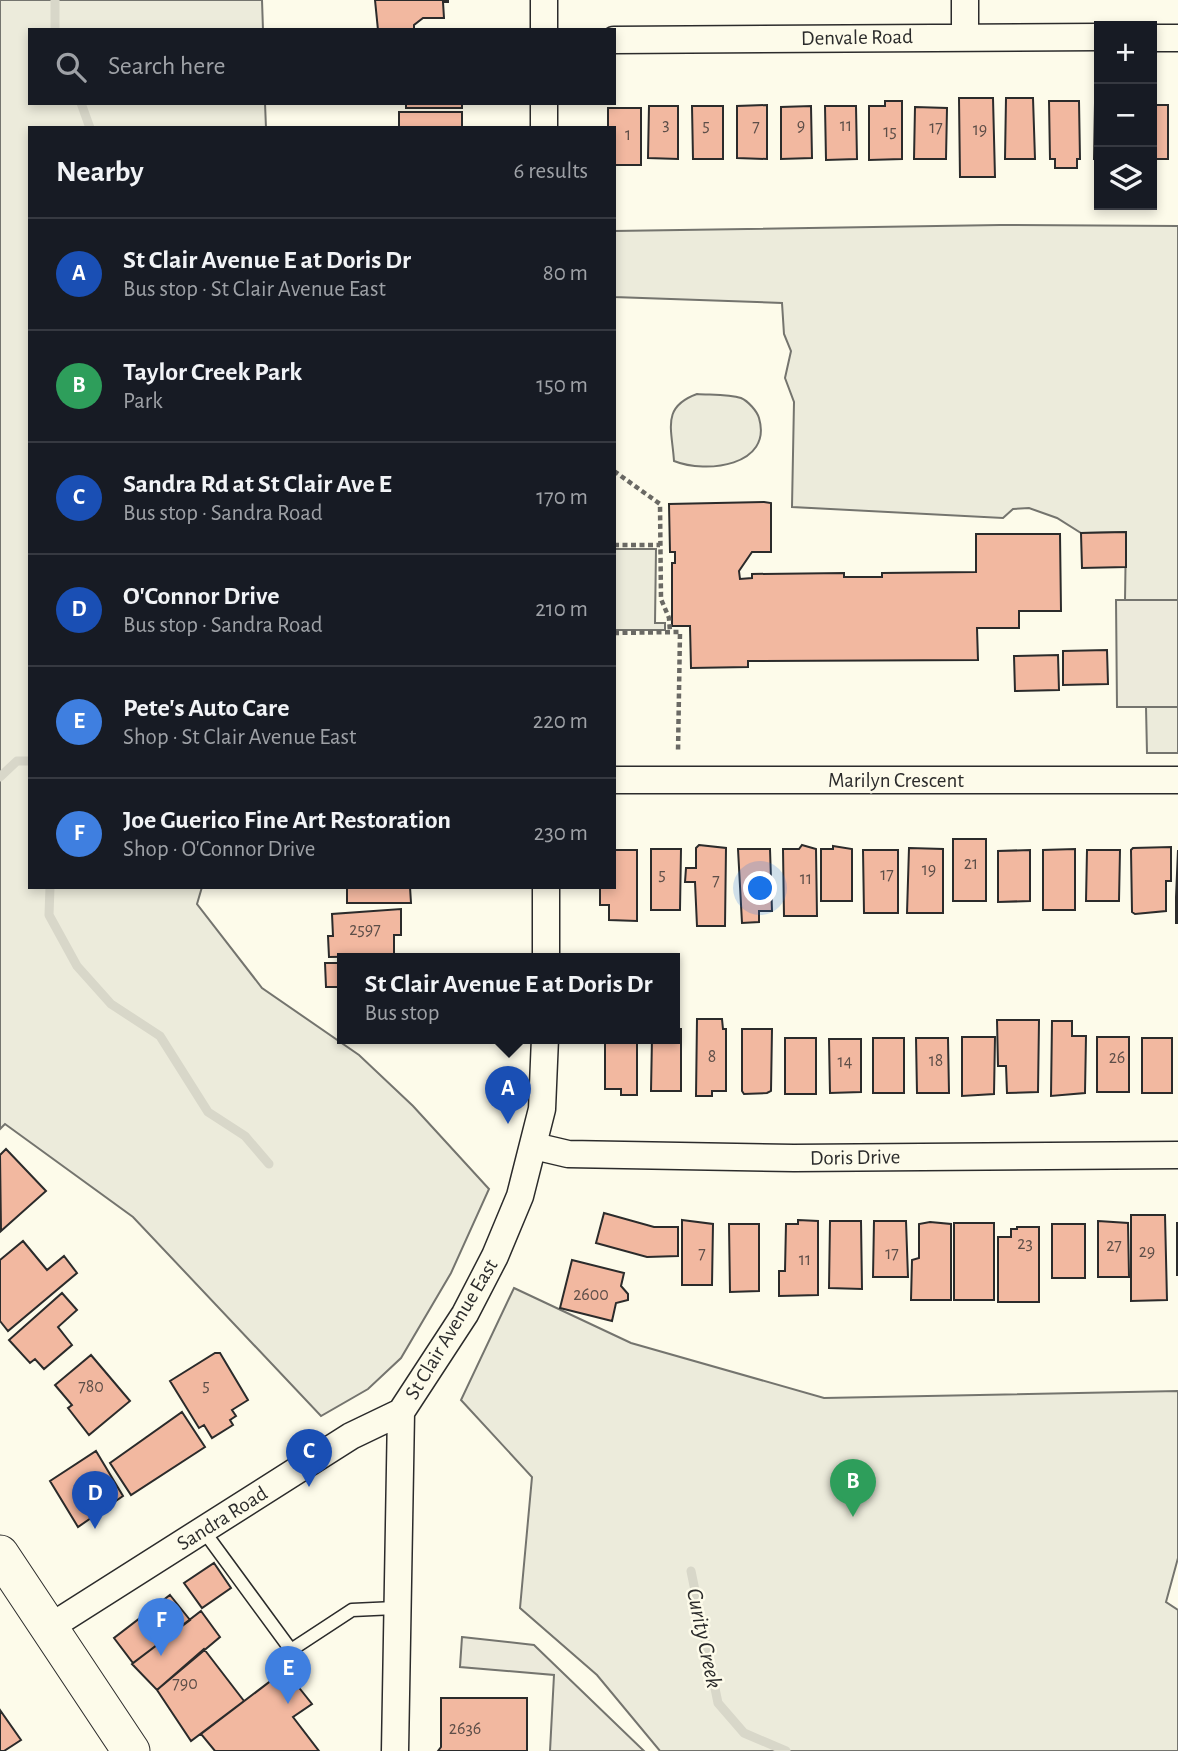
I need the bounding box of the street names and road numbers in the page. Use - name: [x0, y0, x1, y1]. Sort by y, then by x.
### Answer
- street label: Denvale Road: [801, 26, 913, 49]
- street label: Marilyn Crescent: [828, 770, 964, 791]
- street label: Doris Drive: [810, 1146, 900, 1169]
- street label: St Clair Avenue East: [401, 1255, 502, 1403]
- street label: Sandra Road: [173, 1482, 271, 1554]

